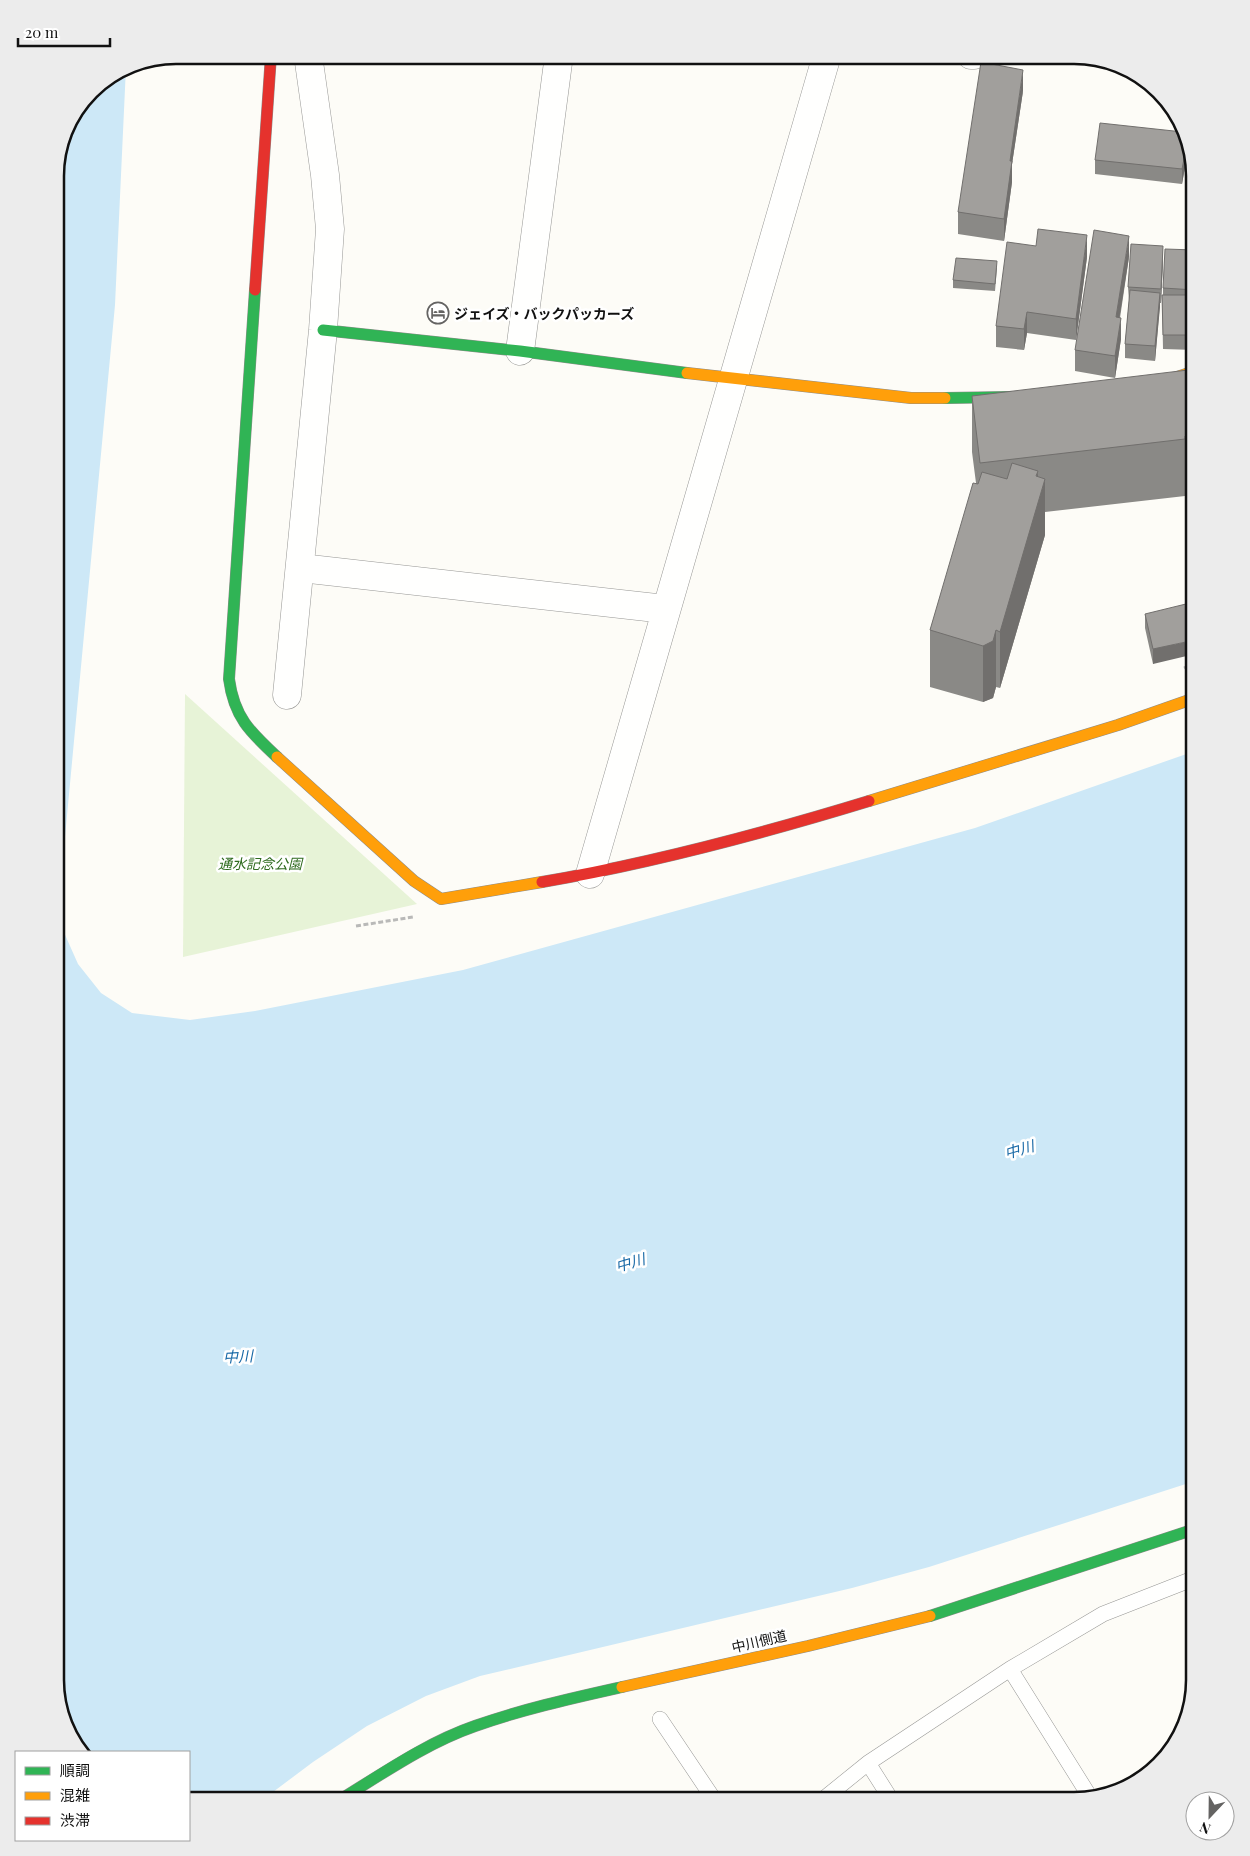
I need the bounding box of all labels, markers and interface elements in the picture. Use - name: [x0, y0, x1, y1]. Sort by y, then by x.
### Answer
- scale bar: [18, 15, 110, 47]
- text: 20 m: [25, 22, 59, 42]
- hotel icon: ジェイズ・バックパッカーズ: [426, 301, 450, 325]
- place label: ジェイズ・バックパッカーズ: [454, 304, 634, 323]
- park label: 通水記念公園: [218, 854, 304, 873]
- water label: 中川: [1002, 1135, 1038, 1163]
- water label: 中川: [613, 1248, 649, 1276]
- water label: 中川: [222, 1345, 255, 1367]
- street label: 中川側道: [730, 1625, 788, 1657]
- legend: [15, 1751, 190, 1841]
- text: 順調: [60, 1760, 90, 1780]
- text: 混雑: [60, 1785, 90, 1805]
- north arrow: [1185, 1791, 1235, 1841]
- text: 渋滞: [60, 1810, 90, 1830]
- text: N: [1197, 1818, 1213, 1839]

